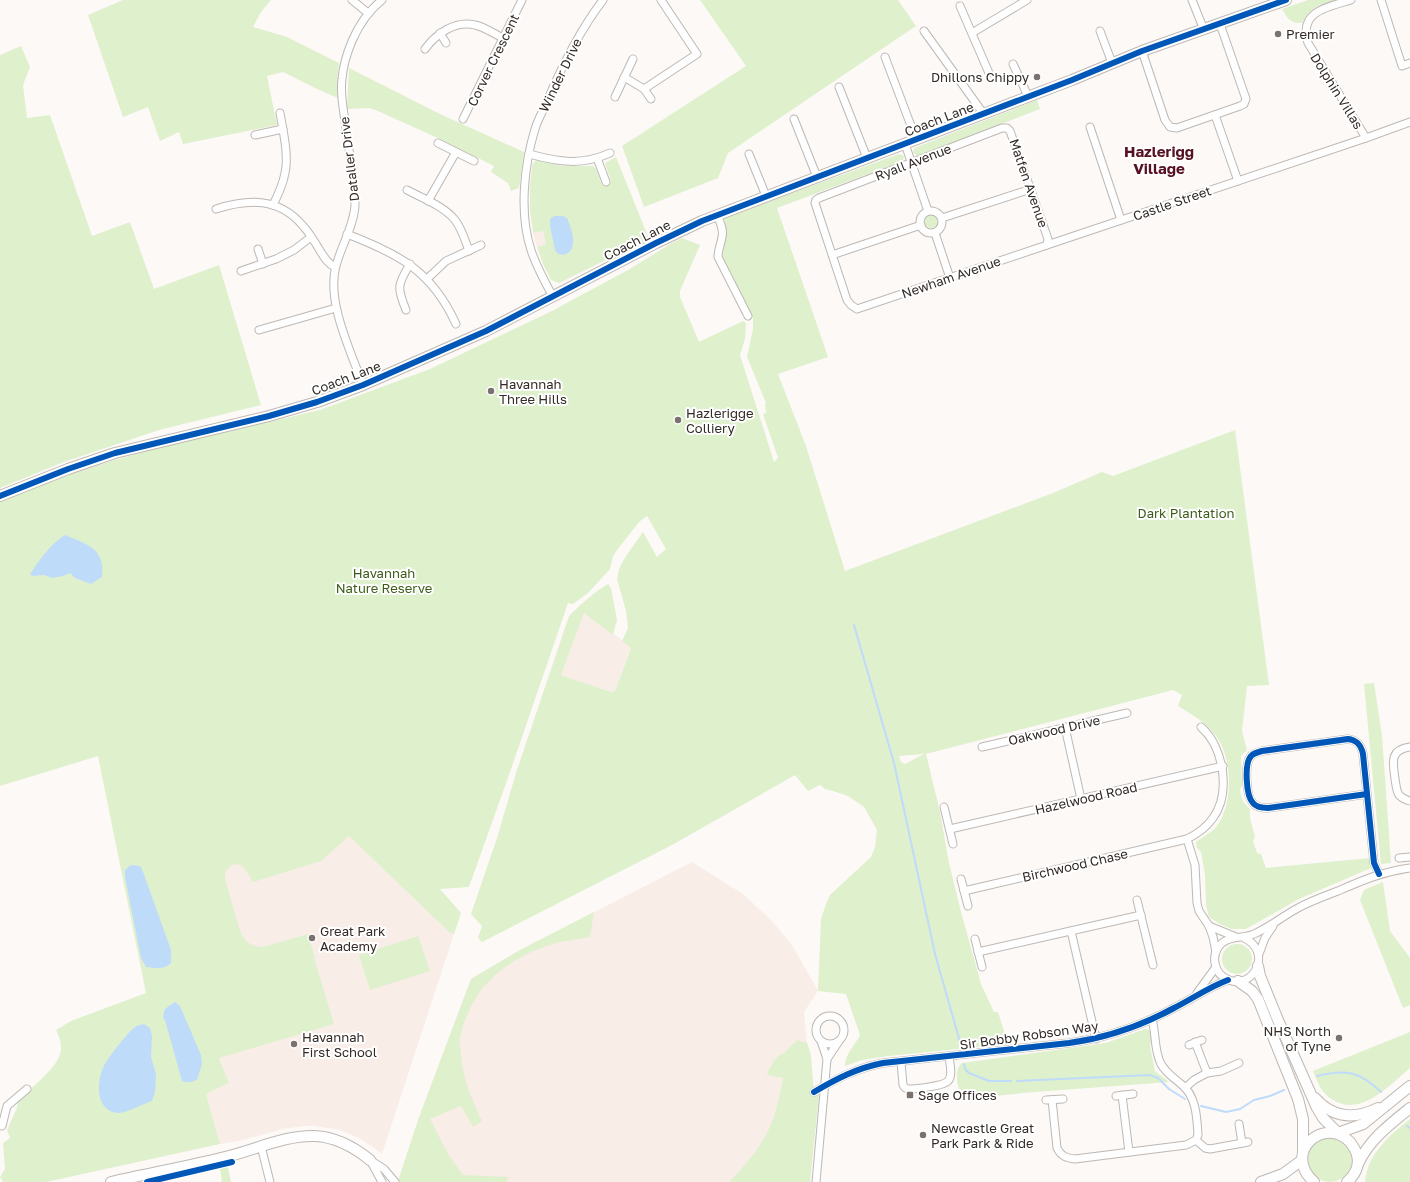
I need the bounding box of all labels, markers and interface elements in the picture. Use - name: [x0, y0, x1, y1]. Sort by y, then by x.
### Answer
- street label: Corver Crescent: [464, 11, 522, 109]
- place label: Premier: [1286, 26, 1335, 42]
- marker: Premier: [1273, 29, 1283, 39]
- street label: Winder Drive: [535, 36, 585, 114]
- street label: Dolphin Villas: [1307, 50, 1367, 132]
- place label: Dhillons Chippy: [931, 69, 1030, 85]
- marker: Dhillons Chippy: [1032, 72, 1042, 82]
- street label: Coach Lane: [902, 98, 976, 140]
- street label: Dataller Drive: [336, 116, 362, 202]
- street label: Matfen Avenue: [1006, 136, 1052, 230]
- street label: Ryall Avenue: [873, 140, 953, 184]
- district label: Hazlerigg Village: [1124, 142, 1194, 177]
- street label: Castle Street: [1131, 182, 1213, 224]
- street label: Coach Lane: [601, 216, 673, 264]
- street label: Newham Avenue: [899, 253, 1003, 301]
- street label: Coach Lane: [309, 357, 383, 399]
- place label: Havannah Three Hills: [499, 376, 567, 407]
- marker: Havannah Three Hills: [486, 386, 496, 396]
- place label: Hazlerigge Colliery: [686, 405, 754, 436]
- marker: Hazlerigge Colliery: [673, 415, 683, 425]
- park label: Dark Plantation: [1138, 505, 1234, 521]
- park label: Havannah Nature Reserve: [336, 565, 432, 596]
- street label: Oakwood Drive: [1006, 712, 1102, 748]
- street label: Hazelwood Road: [1033, 778, 1139, 818]
- street label: Birchwood Chase: [1021, 845, 1129, 885]
- place label: Great Park Academy: [320, 923, 386, 954]
- marker: Great Park Academy: [307, 933, 317, 943]
- street label: Sir Bobby Robson Way: [959, 1017, 1100, 1053]
- place label: NHS North of Tyne: [1263, 1023, 1331, 1054]
- place label: Havannah First School: [302, 1029, 377, 1060]
- marker: NHS North of Tyne: [1334, 1033, 1344, 1043]
- marker: Havannah First School: [289, 1039, 299, 1049]
- place label: Sage Offices: [918, 1087, 997, 1103]
- marker: Sage Offices: [905, 1090, 915, 1100]
- place label: Newcastle Great Park Park & Ride: [931, 1120, 1034, 1151]
- marker: Newcastle Great Park Park & Ride: [918, 1130, 928, 1140]

